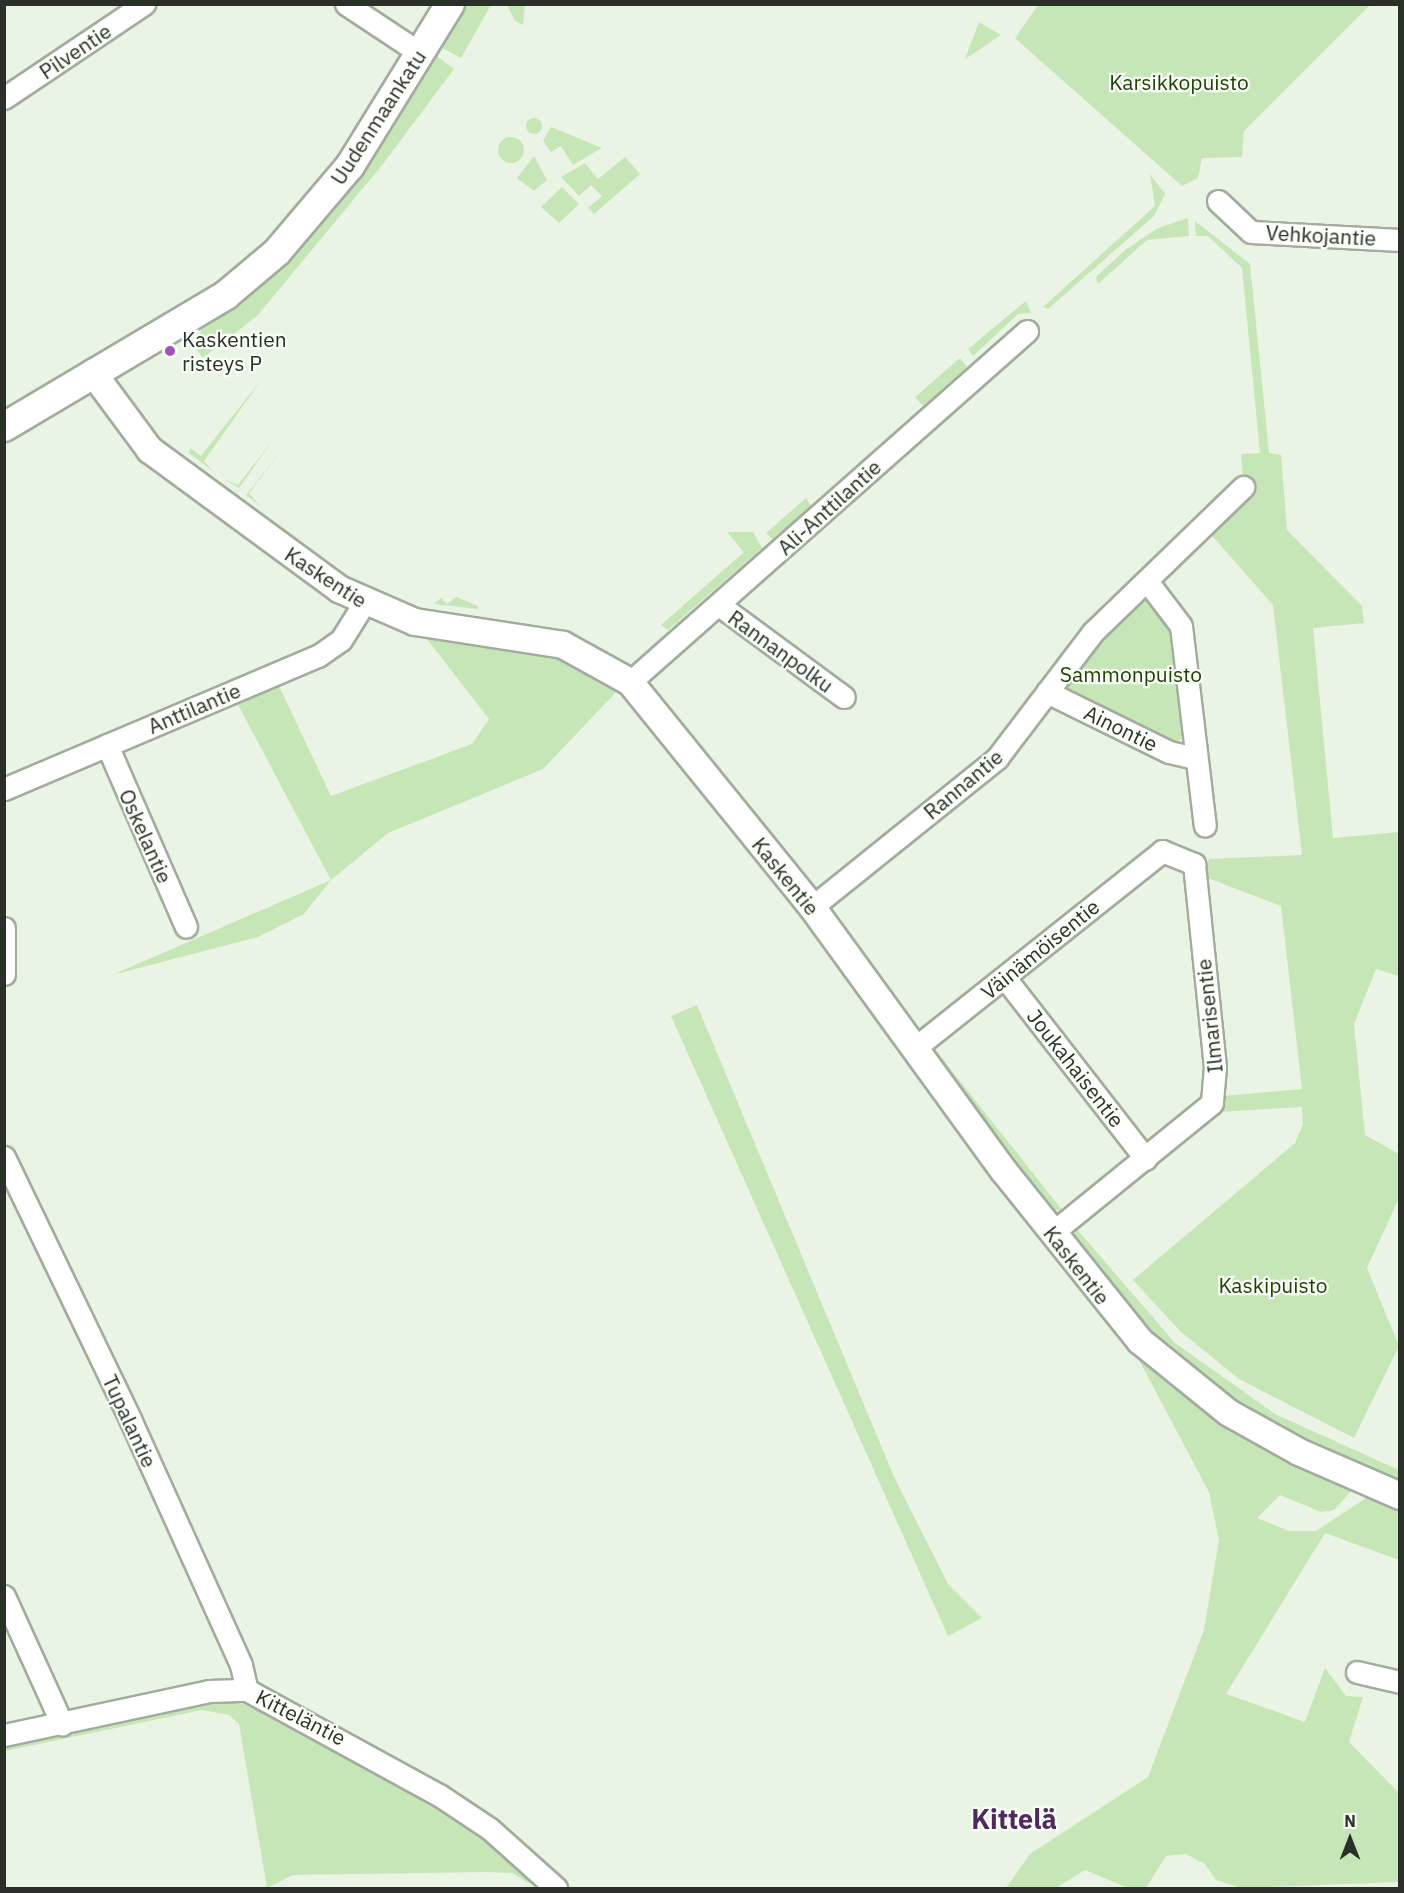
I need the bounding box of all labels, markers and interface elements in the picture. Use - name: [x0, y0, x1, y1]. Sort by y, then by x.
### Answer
- street label: Pilventie: [34, 18, 116, 84]
- street label: Uudenmaankatu: [325, 45, 431, 189]
- park label: Karsikkopuisto: [1109, 69, 1249, 95]
- street label: Vehkojantie: [1265, 220, 1377, 250]
- place label: Kaskentien risteys P: [182, 326, 287, 376]
- marker: Kaskentien risteys P: [163, 344, 177, 358]
- street label: Ali-Anttilantie: [772, 454, 886, 560]
- street label: Kaskentie: [280, 541, 372, 613]
- street label: Rannanpolku: [723, 604, 839, 698]
- park label: Sammonpuisto: [1060, 661, 1202, 687]
- street label: Anttilantie: [144, 677, 244, 739]
- street label: Ainontie: [1080, 699, 1162, 757]
- street label: Rannantie: [918, 744, 1008, 824]
- street label: Oskelantie: [114, 785, 178, 887]
- street label: Kaskentie: [747, 832, 825, 920]
- street label: Väinämöisentie: [976, 894, 1104, 1004]
- street label: Ilmarisentie: [1190, 958, 1228, 1074]
- street label: Joukahaisentie: [1022, 1004, 1130, 1132]
- street label: Kaskentie: [1039, 1221, 1115, 1309]
- park label: Kaskipuisto: [1218, 1272, 1328, 1298]
- street label: Tupalantie: [98, 1371, 162, 1471]
- street label: Kitteläntie: [252, 1684, 350, 1750]
- district label: Kittelä: [971, 1803, 1057, 1835]
- north arrow: [1320, 1809, 1380, 1869]
- text: N: [1344, 1811, 1356, 1831]

